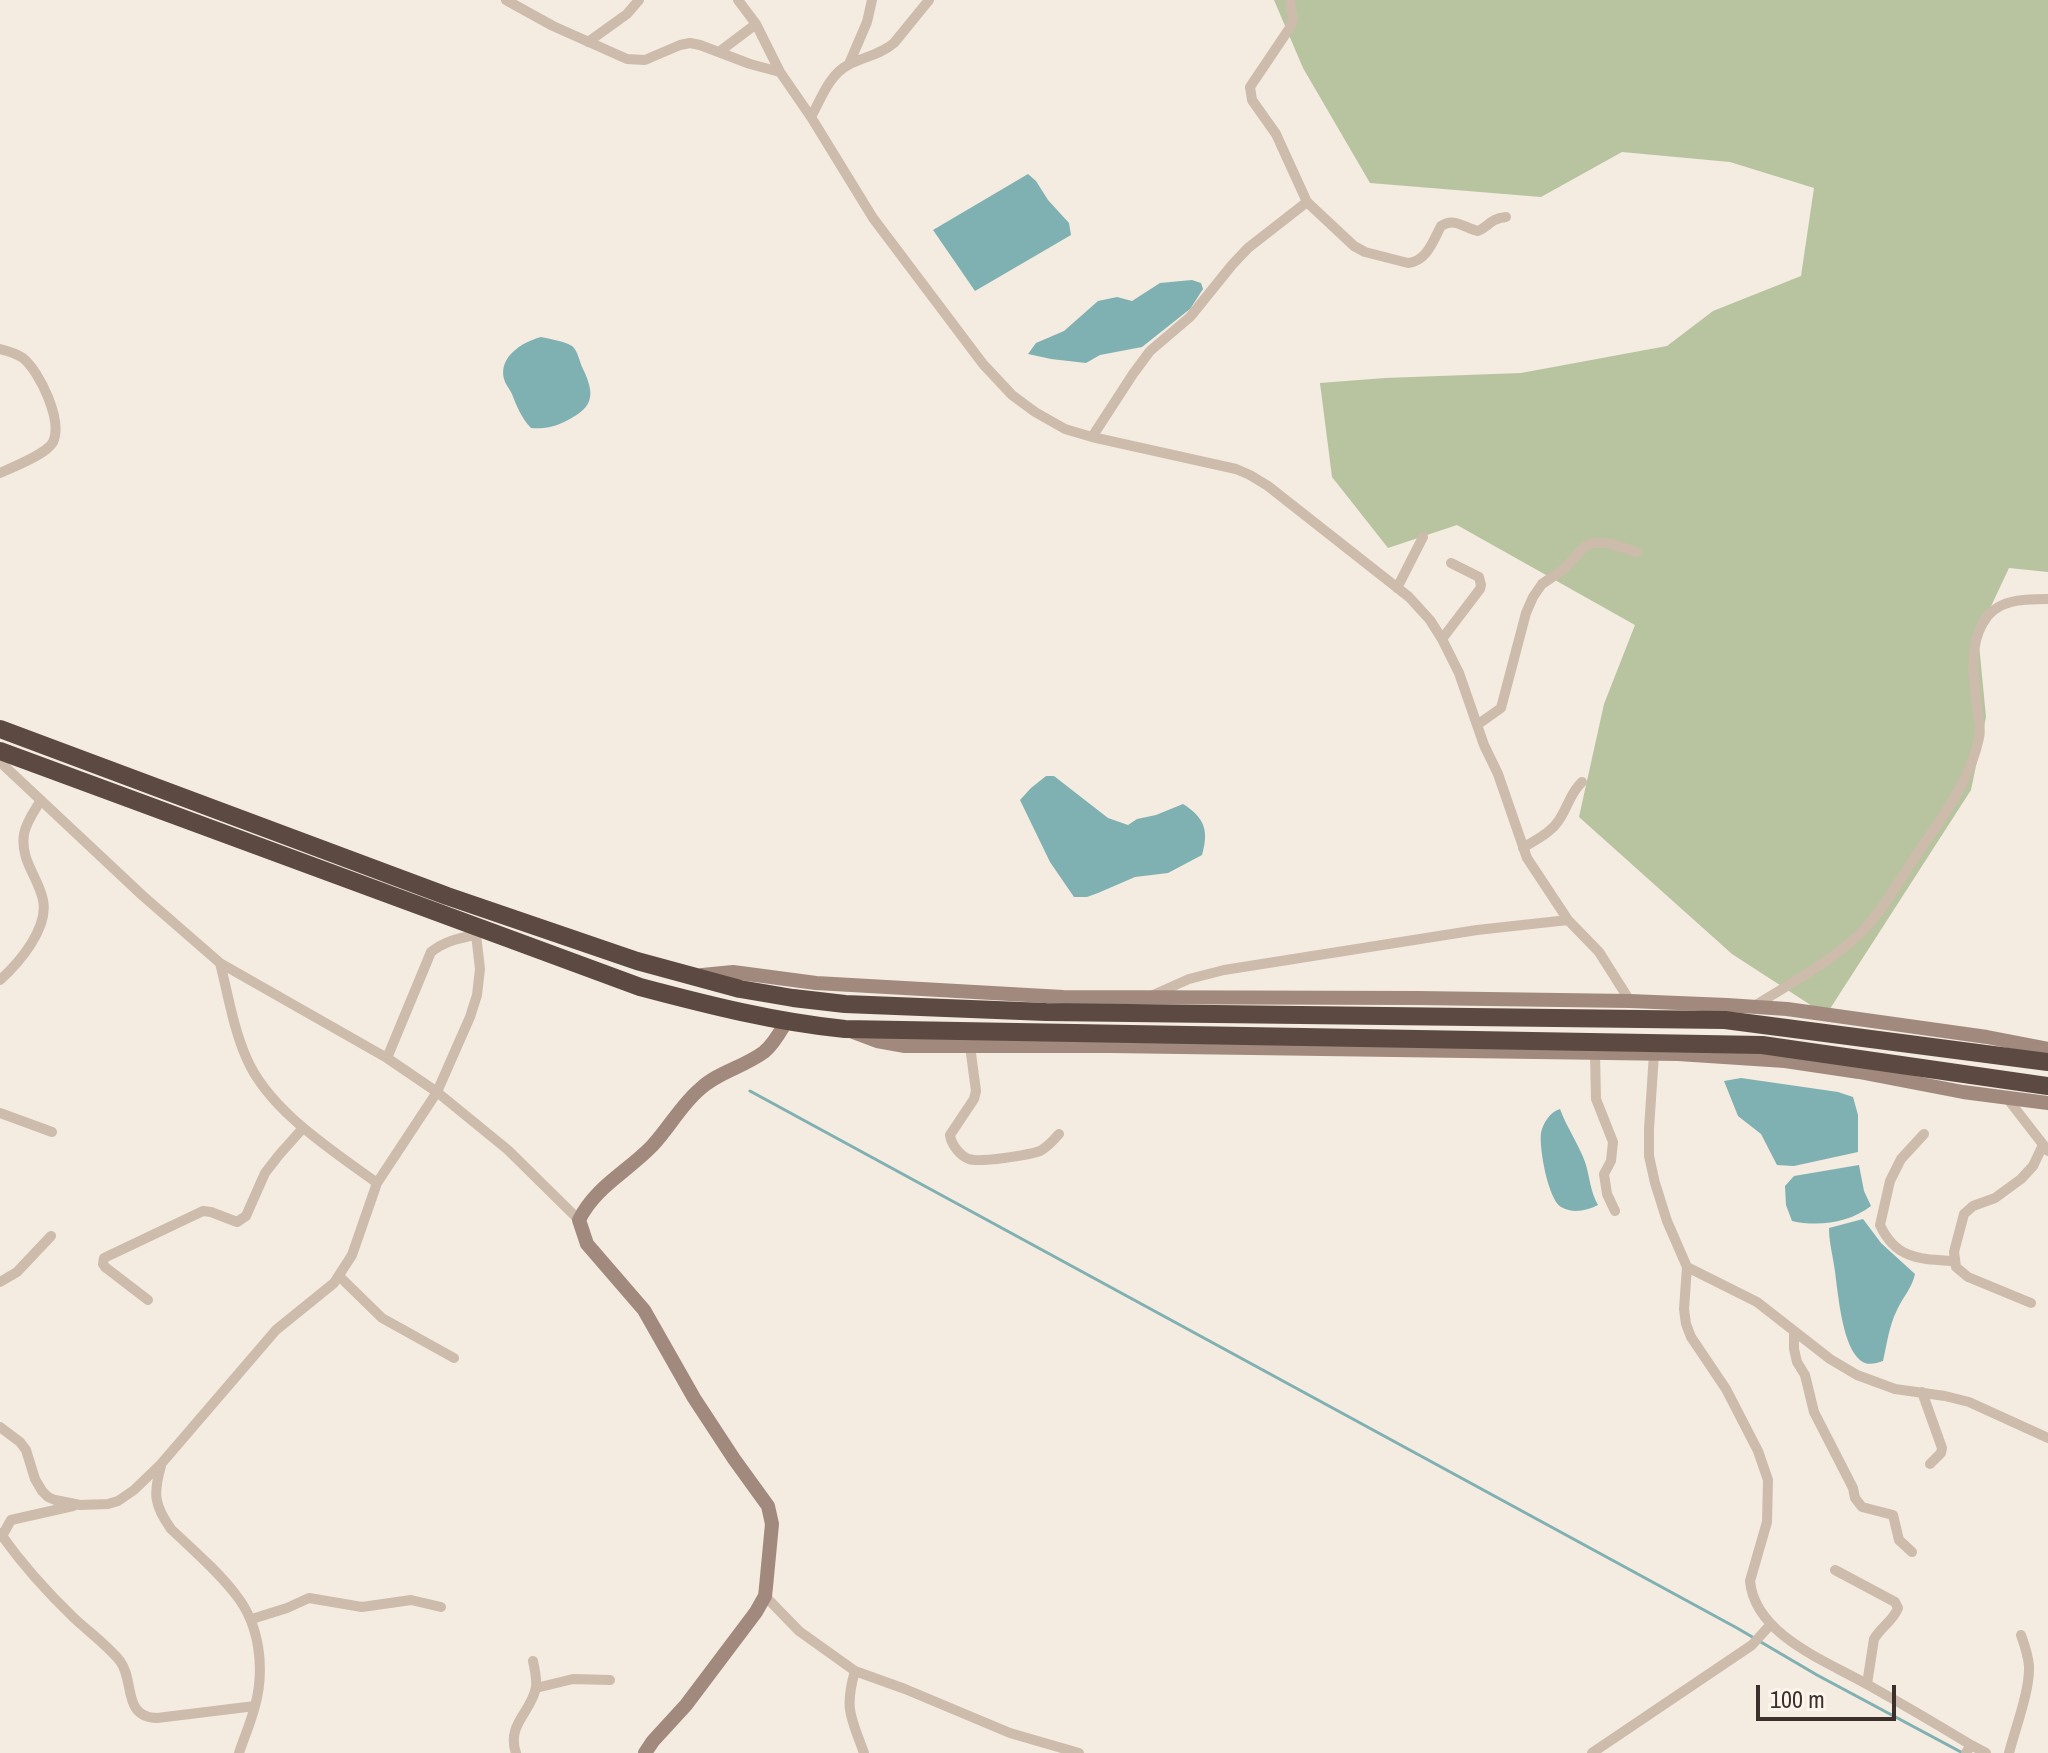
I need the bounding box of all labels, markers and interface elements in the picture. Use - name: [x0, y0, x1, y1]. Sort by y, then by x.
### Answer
- scale bar: [1760, 1669, 1900, 1719]
- text: 100 m: [1770, 1683, 1825, 1715]

